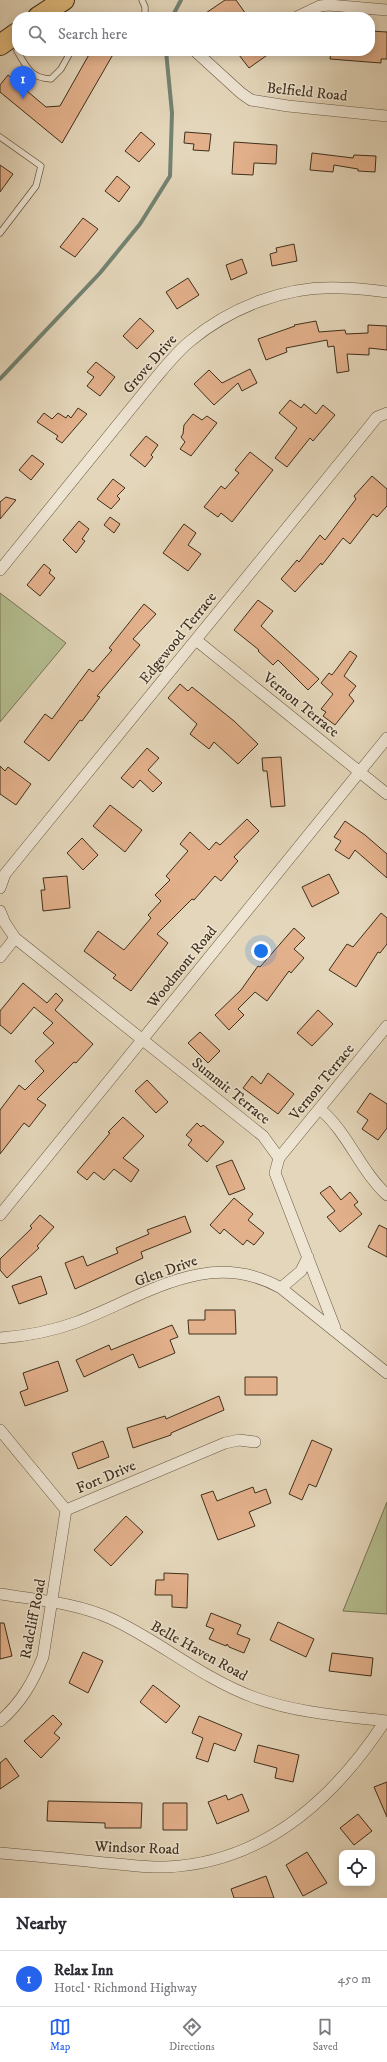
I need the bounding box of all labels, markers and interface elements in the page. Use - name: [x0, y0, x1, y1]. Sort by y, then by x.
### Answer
- search box: [12, 12, 375, 56]
- icon: search: [26, 23, 48, 45]
- text: Search here: [58, 25, 127, 44]
- pin: 1: [10, 66, 36, 99]
- street label: Belfield Road: [266, 78, 349, 106]
- street label: Grove Drive: [119, 330, 181, 398]
- street label: Edgewood Terrace: [135, 588, 221, 688]
- street label: Vernon Terrace: [258, 668, 343, 742]
- street label: Woodmont Road: [142, 922, 221, 1013]
- your location: [251, 941, 271, 961]
- street label: Vernon Terrace: [285, 1040, 359, 1125]
- street label: Summit Terrace: [188, 1053, 274, 1129]
- street label: Glen Drive: [132, 1251, 200, 1291]
- street label: Fort Drive: [73, 1456, 139, 1498]
- street label: Radcliff Road: [16, 1577, 50, 1661]
- street label: Belle Haven Road: [147, 1617, 251, 1686]
- street label: Windsor Road: [93, 1837, 180, 1859]
- map controls: [339, 1850, 375, 1886]
- button: locate: [339, 1850, 375, 1886]
- text: Nearby: [16, 1913, 66, 1935]
- text: Relax Inn: [54, 1961, 113, 1980]
- text: 1: [27, 1971, 31, 1987]
- text: 450 m: [338, 1971, 371, 1987]
- text: Hotel · Richmond Highway: [54, 1980, 197, 1996]
- tab: Map: [49, 2016, 71, 2054]
- tab: Directions: [169, 2016, 215, 2054]
- tab: Saved: [313, 2016, 338, 2054]

